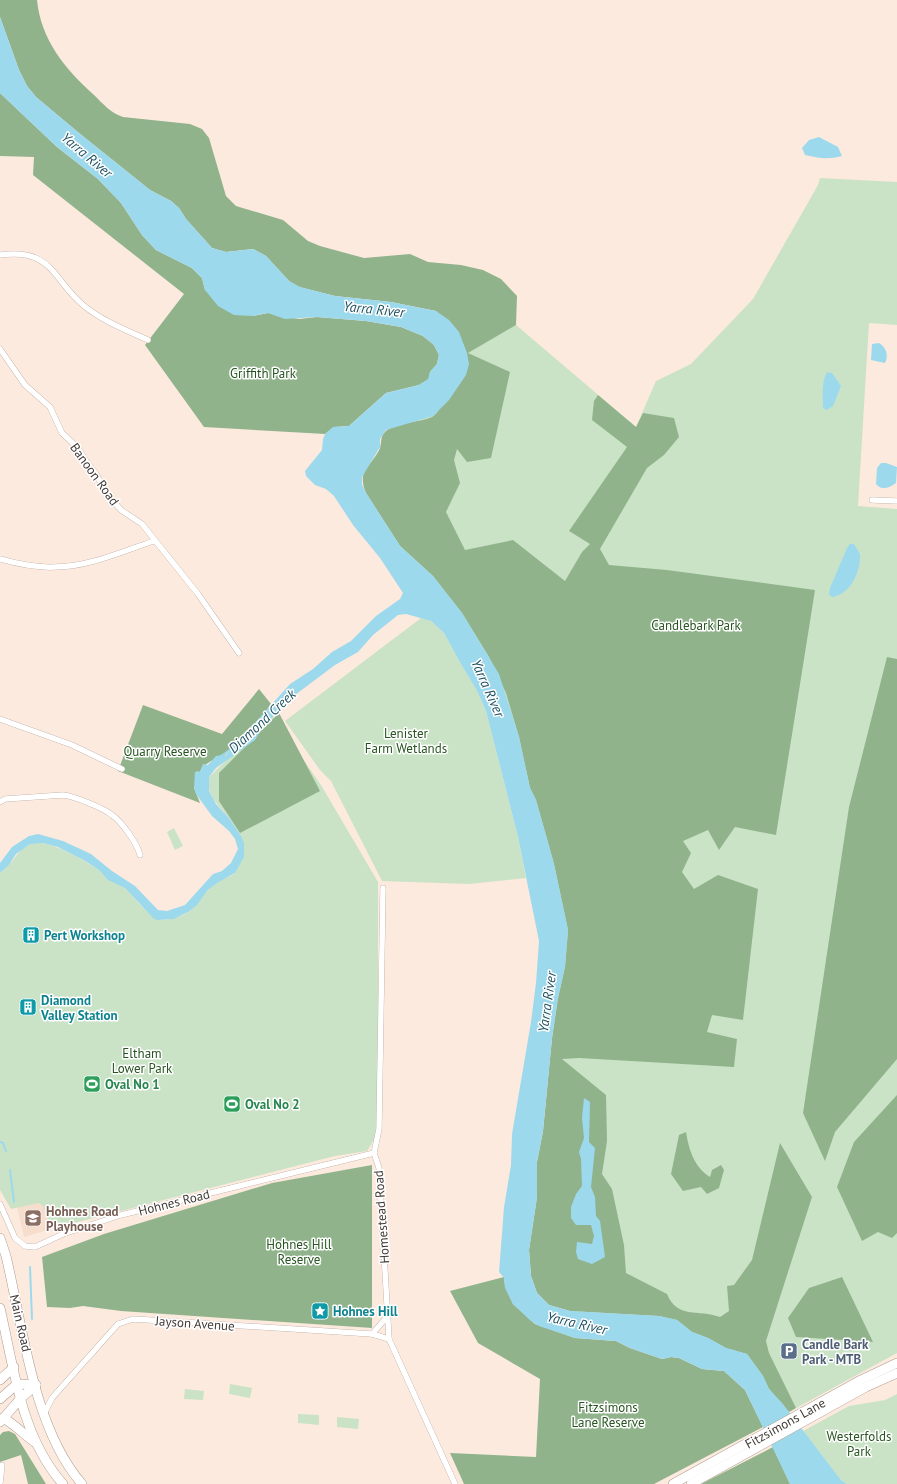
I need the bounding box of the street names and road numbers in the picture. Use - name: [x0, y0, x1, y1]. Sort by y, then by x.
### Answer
- street label: Banoon Road: [66, 440, 123, 509]
- street label: Homestead Road: [370, 1170, 393, 1264]
- street label: Hohnes Road: [137, 1185, 212, 1220]
- street label: Main Road: [6, 1293, 35, 1353]
- street label: Jayson Avenue: [154, 1312, 235, 1335]
- street label: Fitzsimons Lane: [742, 1394, 829, 1453]

